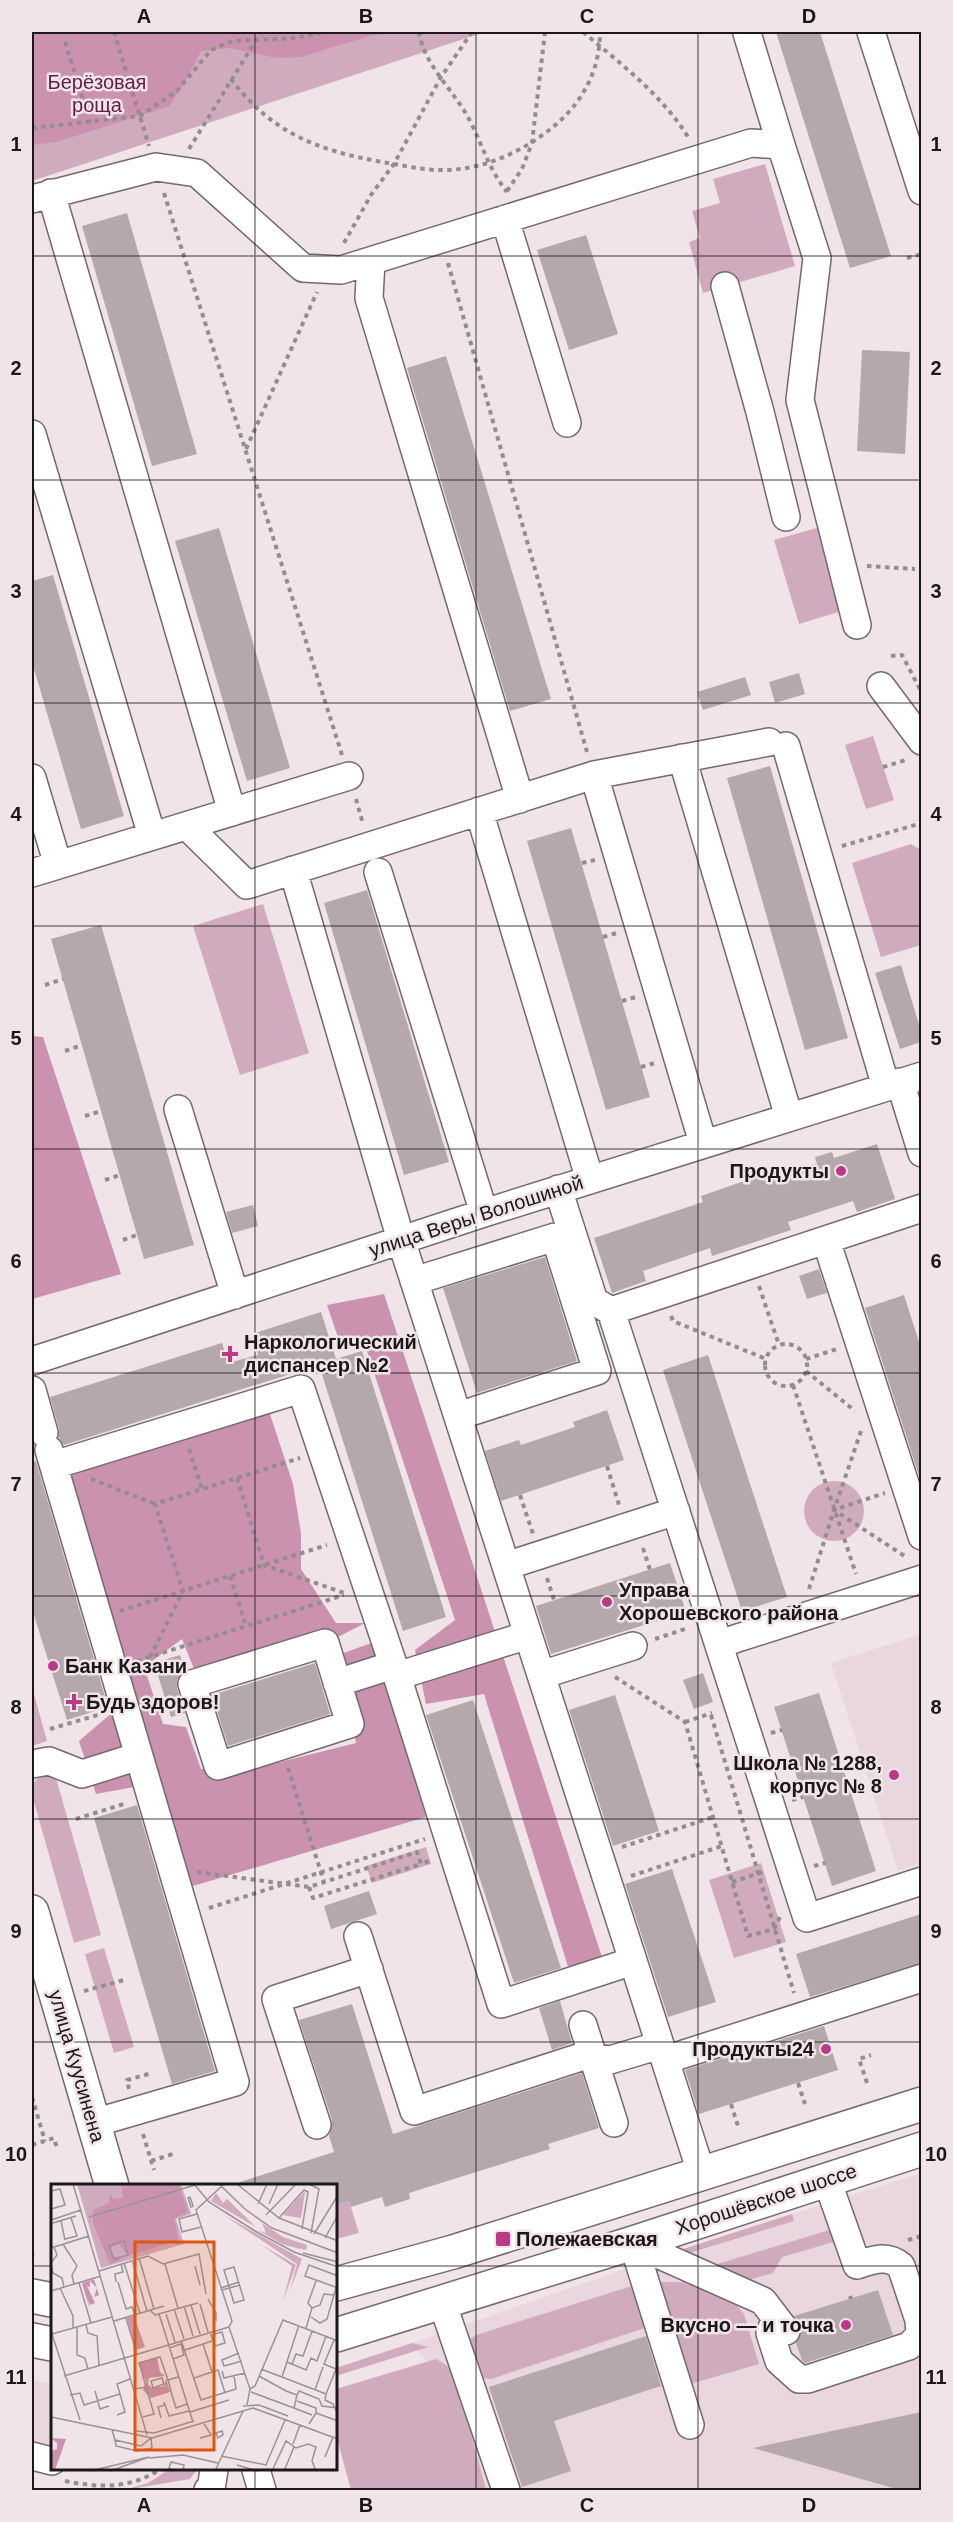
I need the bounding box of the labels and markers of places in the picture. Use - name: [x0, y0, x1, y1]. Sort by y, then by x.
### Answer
- place label: Продукты: [730, 1160, 829, 1182]
- marker: Продукты: [834, 1164, 848, 1178]
- place label: Наркологический диспансер №2: [244, 1331, 417, 1376]
- marker: Наркологический диспансер №2: [221, 1345, 239, 1363]
- place label: Управа Хорошевского района: [619, 1579, 839, 1624]
- marker: Управа Хорошевского района: [600, 1595, 614, 1609]
- place label: Банк Казани: [65, 1655, 187, 1677]
- marker: Банк Казани: [46, 1659, 60, 1673]
- place label: Будь здоров!: [86, 1691, 220, 1713]
- marker: Будь здоров!: [67, 1695, 81, 1709]
- place label: Школа № 1288, корпус № 8: [733, 1752, 882, 1797]
- marker: Школа № 1288, корпус № 8: [887, 1768, 901, 1782]
- place label: Продукты24: [692, 2038, 815, 2060]
- marker: Продукты24: [819, 2042, 833, 2056]
- place label: Полежаевская: [516, 2228, 658, 2250]
- marker: Полежаевская: [494, 2230, 512, 2248]
- place label: Вкусно — и точка: [661, 2314, 835, 2336]
- marker: Вкусно — и точка: [839, 2318, 853, 2332]

